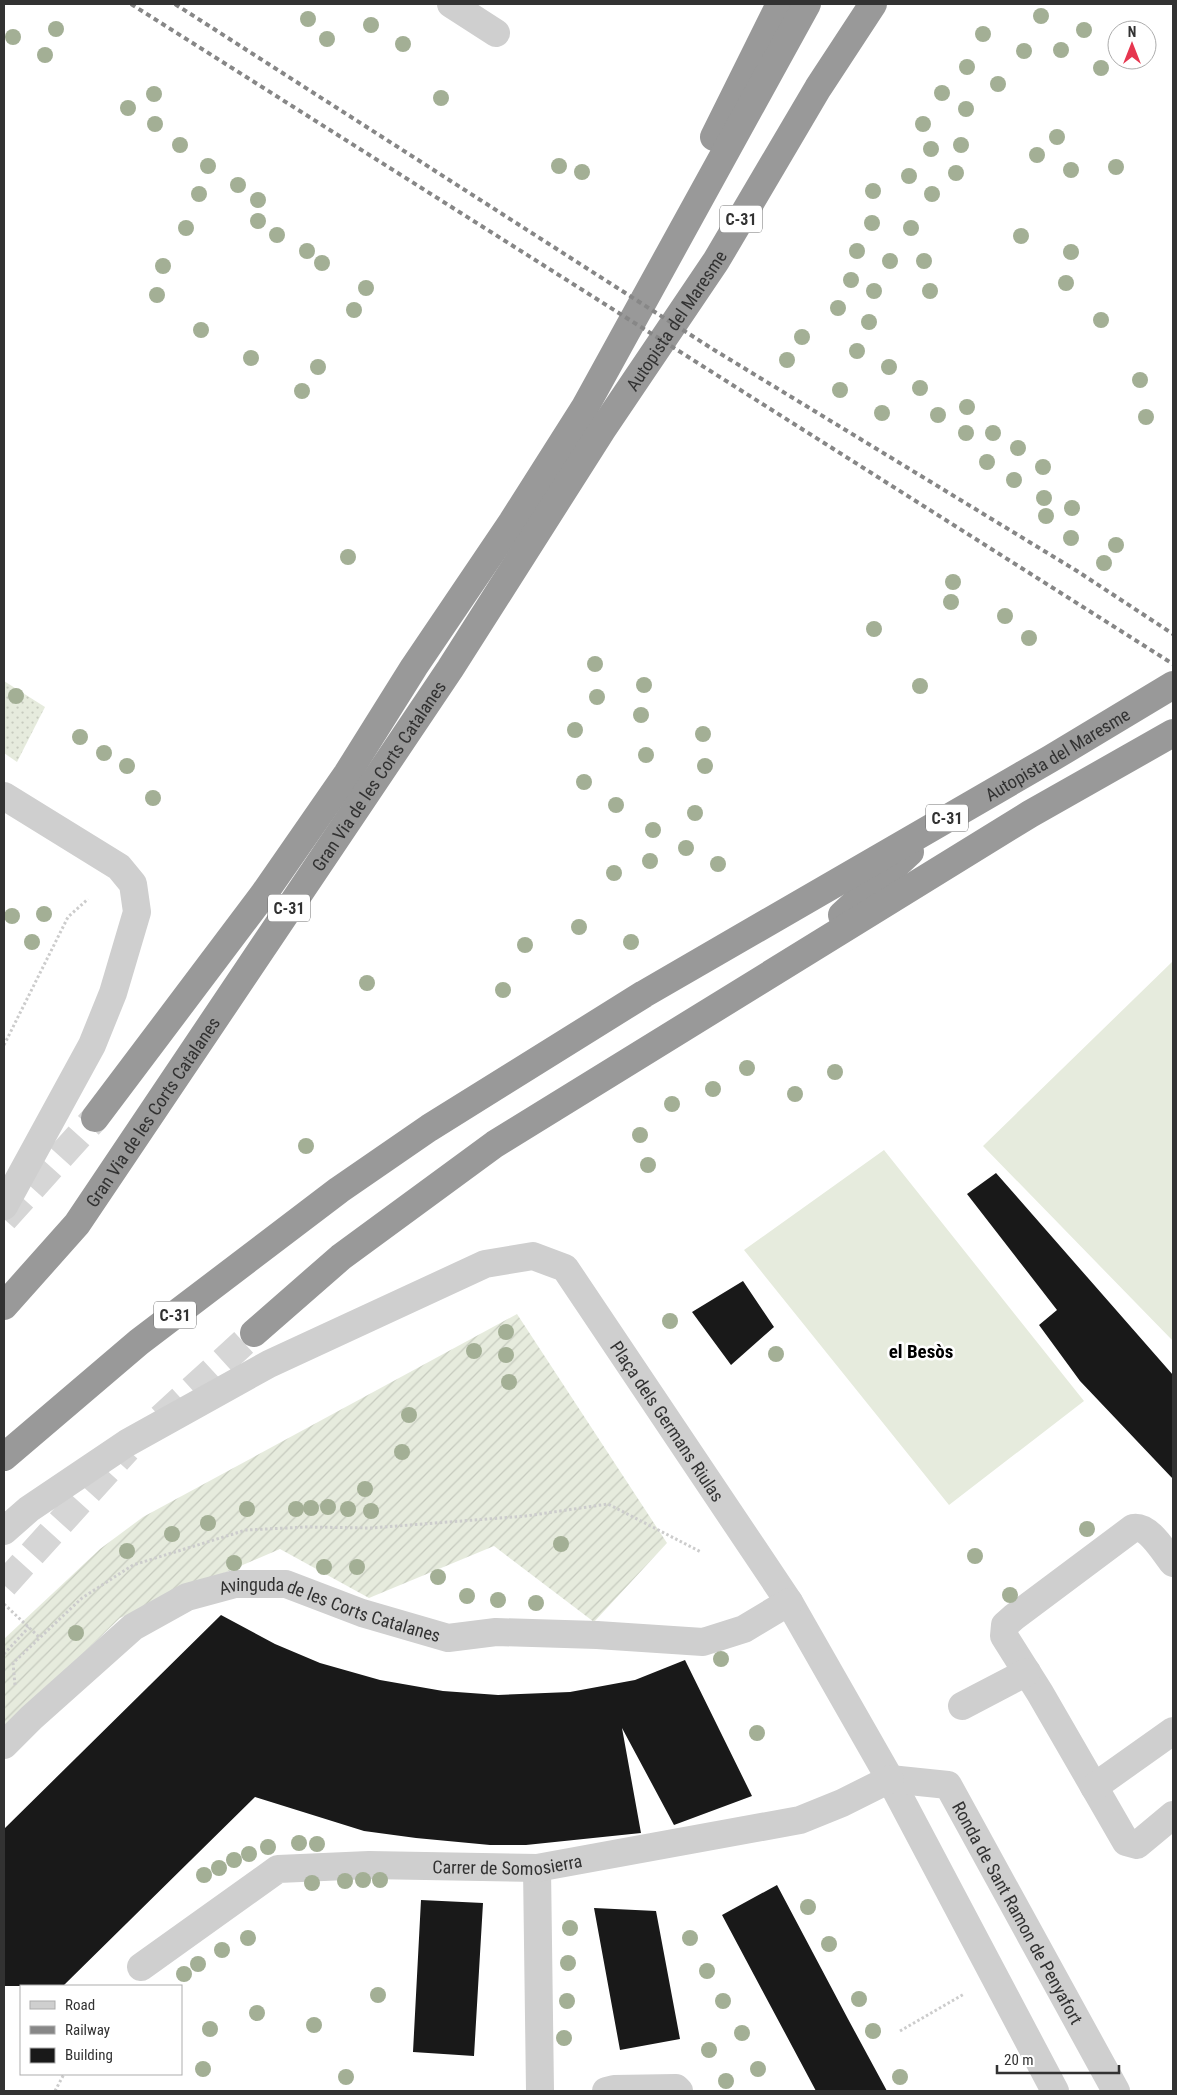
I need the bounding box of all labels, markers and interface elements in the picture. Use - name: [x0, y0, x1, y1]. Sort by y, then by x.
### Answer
- north arrow: [1107, 20, 1157, 70]
- text: N: [1128, 24, 1136, 40]
- road number: C-31: [720, 205, 762, 232]
- street label: Autopista del Maresme: [621, 247, 730, 394]
- street label: Gran Via de les Corts Catalanes: [307, 677, 450, 875]
- street label: Autopista del Maresme: [981, 703, 1133, 805]
- road number: C-31: [926, 804, 968, 831]
- road number: C-31: [268, 894, 310, 921]
- street label: Gran Via de les Corts Catalanes: [81, 1013, 224, 1211]
- road number: C-31: [154, 1302, 196, 1328]
- street label: Plaça dels Germans Riulas: [606, 1337, 729, 1505]
- district label: el Besòs: [889, 1340, 953, 1363]
- street label: Avinguda de les Corts Catalanes: [216, 1573, 443, 1646]
- street label: Ronda de Sant Ramon de Penyafort: [949, 1798, 1088, 2028]
- street label: Carrer de Somosierra: [432, 1849, 584, 1879]
- legend: [20, 1985, 182, 2075]
- text: Road: [65, 1996, 95, 2014]
- text: Railway: [65, 2021, 110, 2039]
- scale bar: [997, 2042, 1120, 2074]
- text: Building: [65, 2046, 113, 2064]
- text: 20 m: [1004, 2051, 1034, 2069]

